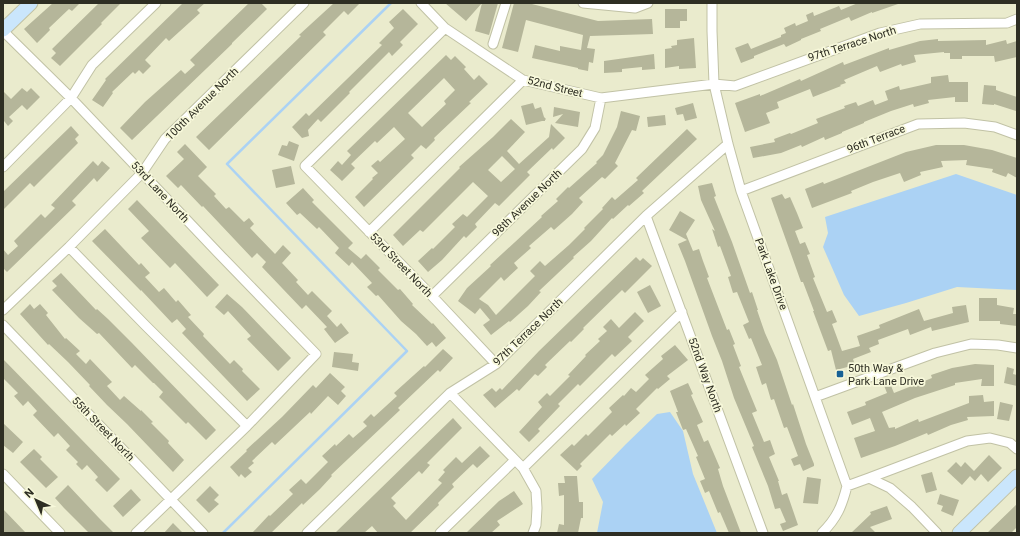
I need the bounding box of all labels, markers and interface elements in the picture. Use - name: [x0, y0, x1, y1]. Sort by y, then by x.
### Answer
- street label: 97th Terrace North: [806, 24, 898, 64]
- street label: 100th Avenue North: [163, 65, 241, 143]
- street label: 52nd Street: [526, 74, 584, 100]
- street label: 96th Terrace: [845, 122, 907, 156]
- street label: 53rd Lane North: [128, 159, 192, 225]
- street label: 98th Avenue North: [490, 167, 564, 239]
- street label: 53rd Street North: [367, 230, 435, 300]
- street label: Park Lake Drive: [752, 236, 790, 312]
- street label: 97th Terrace North: [490, 295, 566, 369]
- street label: 52nd Way North: [685, 336, 725, 414]
- place label: 50th Way & Park Lane Drive: [848, 362, 924, 388]
- marker: 50th Way & Park Lane Drive: [835, 369, 845, 379]
- street label: 55th Street North: [69, 394, 137, 464]
- north arrow: [16, 480, 56, 520]
- text: N: [22, 486, 37, 501]

